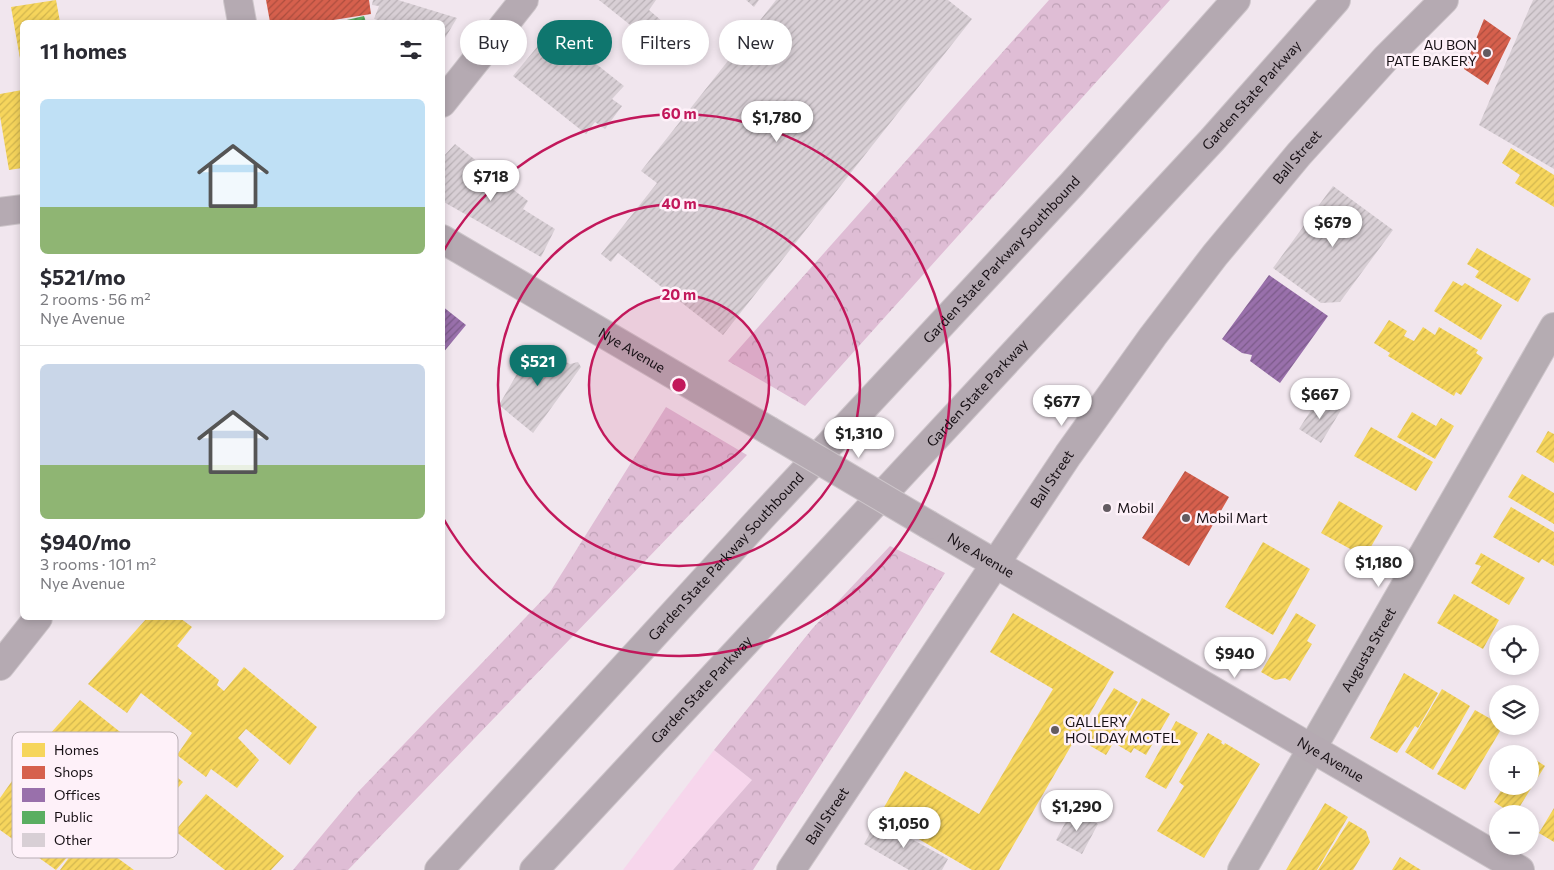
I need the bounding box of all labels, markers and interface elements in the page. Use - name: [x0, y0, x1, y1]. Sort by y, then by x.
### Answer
- chip: Buy: [460, 20, 527, 65]
- chip: Rent: [537, 20, 612, 65]
- chip: Filters: [622, 20, 709, 65]
- chip: New: [719, 20, 792, 65]
- icon: filters: [397, 36, 425, 64]
- place label: AU BON PATE BAKERY: [1386, 36, 1477, 69]
- street label: Garden State Parkway: [1198, 37, 1304, 153]
- text: 11 homes: [40, 38, 127, 63]
- marker: AU BON PATE BAKERY: [1481, 47, 1493, 59]
- pin: $1,780: [736, 100, 818, 143]
- text: 60 m: [661, 104, 697, 122]
- text: $1,780: [752, 107, 802, 126]
- street label: Ball Street: [1269, 126, 1325, 187]
- icon: home: [188, 131, 278, 221]
- pin: $718: [461, 160, 521, 202]
- text: $718: [473, 166, 509, 185]
- street label: Garden State Parkway Southbound: [919, 172, 1083, 346]
- text: 40 m: [661, 194, 697, 212]
- pin: $679: [1303, 206, 1363, 248]
- text: $679: [1314, 212, 1352, 231]
- text: $521/mo: [40, 264, 125, 289]
- text: 20 m: [662, 285, 696, 303]
- text: 2 rooms · 56 m²: [40, 289, 151, 308]
- text: Nye Avenue: [40, 308, 125, 327]
- street label: Nye Avenue: [596, 324, 668, 376]
- street label: Garden State Parkway: [923, 335, 1031, 450]
- pin: $521: [508, 344, 568, 387]
- text: $521: [521, 351, 555, 370]
- centre of rings: [670, 376, 688, 394]
- pin: $667: [1290, 378, 1350, 420]
- pin: $677: [1032, 384, 1092, 427]
- text: $667: [1301, 384, 1339, 403]
- text: $677: [1044, 391, 1080, 410]
- icon: home: [188, 397, 278, 487]
- pin: $1,310: [818, 416, 900, 459]
- text: $1,310: [835, 423, 883, 442]
- street label: Ball Street: [1026, 446, 1077, 511]
- street label: Garden State Parkway Southbound: [644, 469, 807, 644]
- place label: Mobil: [1117, 499, 1154, 516]
- marker: Mobil: [1101, 502, 1113, 514]
- place label: Mobil Mart: [1196, 509, 1268, 526]
- marker: Mobil Mart: [1180, 512, 1192, 524]
- text: $940/mo: [40, 529, 131, 554]
- street label: Nye Avenue: [945, 529, 1017, 581]
- pin: $1,180: [1338, 546, 1420, 588]
- text: $1,180: [1355, 552, 1403, 571]
- text: 3 rooms · 101 m²: [40, 554, 156, 573]
- text: Nye Avenue: [40, 573, 125, 592]
- street label: Augusta Street: [1337, 604, 1399, 695]
- map controls: [1489, 625, 1539, 855]
- button: locate: [1489, 625, 1539, 675]
- street label: Garden State Parkway: [647, 632, 755, 747]
- pin: $940: [1205, 636, 1265, 679]
- text: $940: [1215, 643, 1255, 662]
- button: layers: [1489, 685, 1539, 735]
- place label: GALLERY HOLIDAY MOTEL: [1065, 713, 1178, 746]
- marker: GALLERY HOLIDAY MOTEL: [1049, 724, 1061, 736]
- legend: [12, 732, 178, 858]
- street label: Nye Avenue: [1294, 733, 1367, 785]
- text: Homes: [54, 741, 99, 758]
- button: +: [1489, 745, 1539, 795]
- text: Shops: [54, 763, 93, 780]
- street label: Ball Street: [801, 783, 852, 848]
- text: Offices: [54, 786, 100, 803]
- pin: $1,290: [1036, 790, 1118, 832]
- text: $1,290: [1052, 796, 1102, 815]
- button: −: [1489, 805, 1539, 855]
- pin: $1,050: [863, 806, 945, 849]
- text: Public: [54, 808, 93, 825]
- text: $1,050: [879, 813, 929, 832]
- text: Other: [54, 831, 93, 848]

